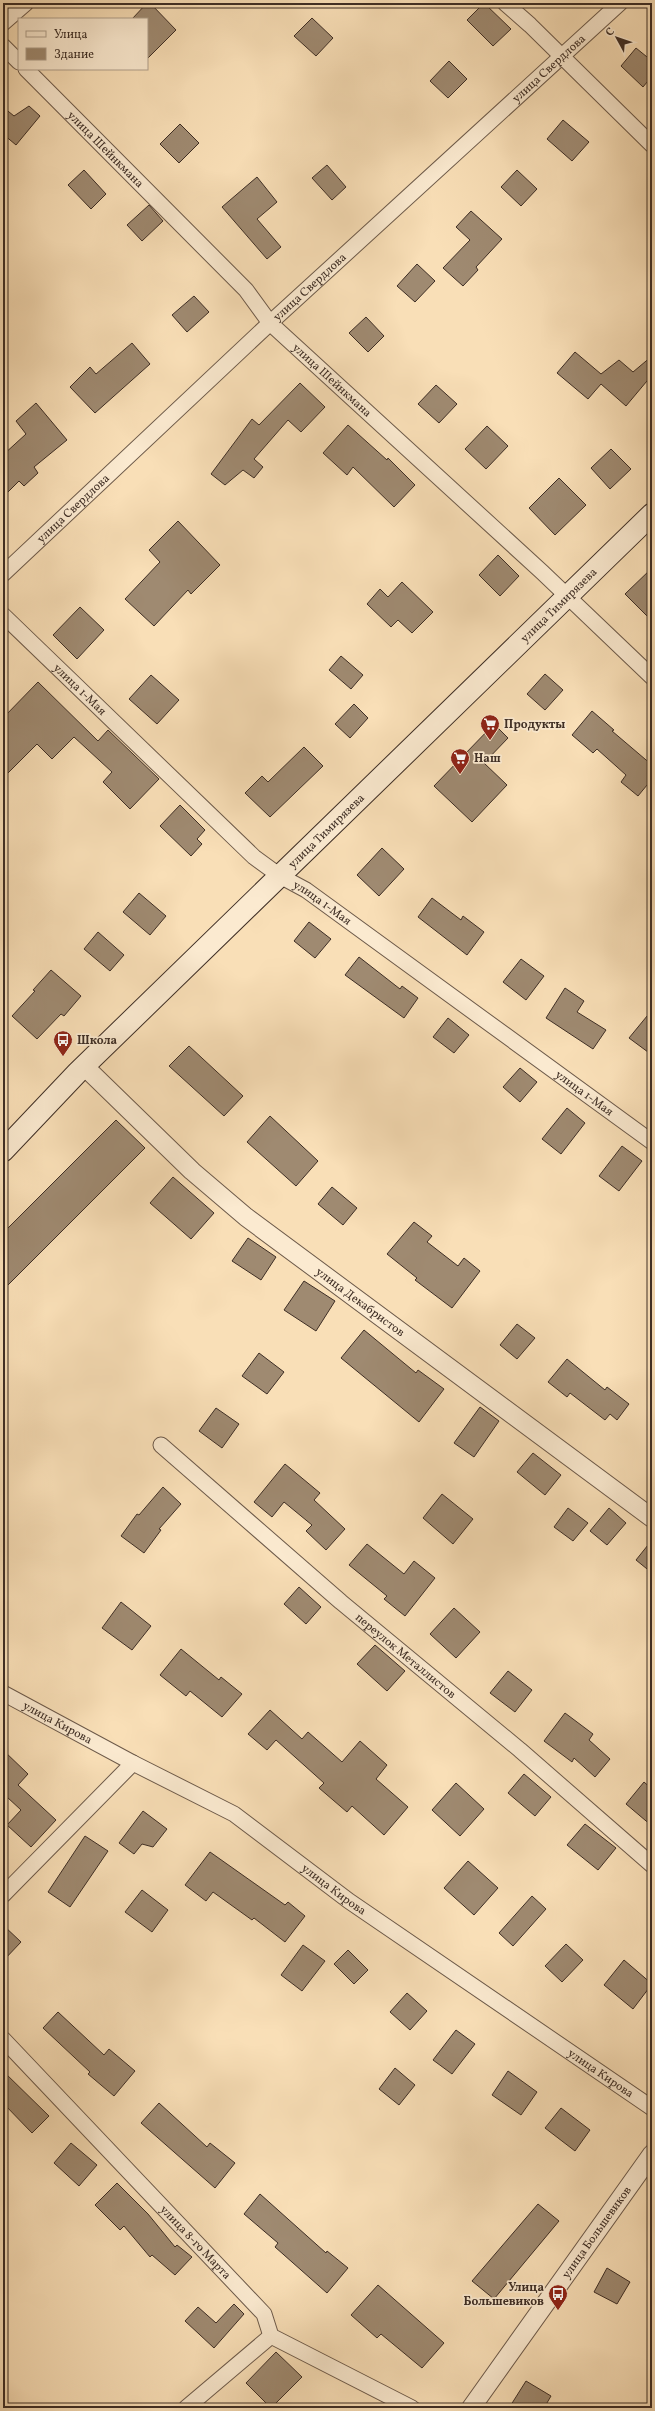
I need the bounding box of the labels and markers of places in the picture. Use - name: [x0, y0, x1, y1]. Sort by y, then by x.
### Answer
- supermarket icon: Продукты: [479, 713, 501, 741]
- place label: Продукты: [504, 717, 565, 733]
- supermarket icon: Наш: [449, 747, 471, 775]
- place label: Наш: [474, 751, 501, 767]
- bus stop icon: Школа: [52, 1029, 74, 1057]
- place label: Школа: [77, 1033, 118, 1049]
- place label: Улица Большевиков: [463, 2280, 544, 2310]
- bus stop icon: Улица Большевиков: [547, 2283, 569, 2311]

